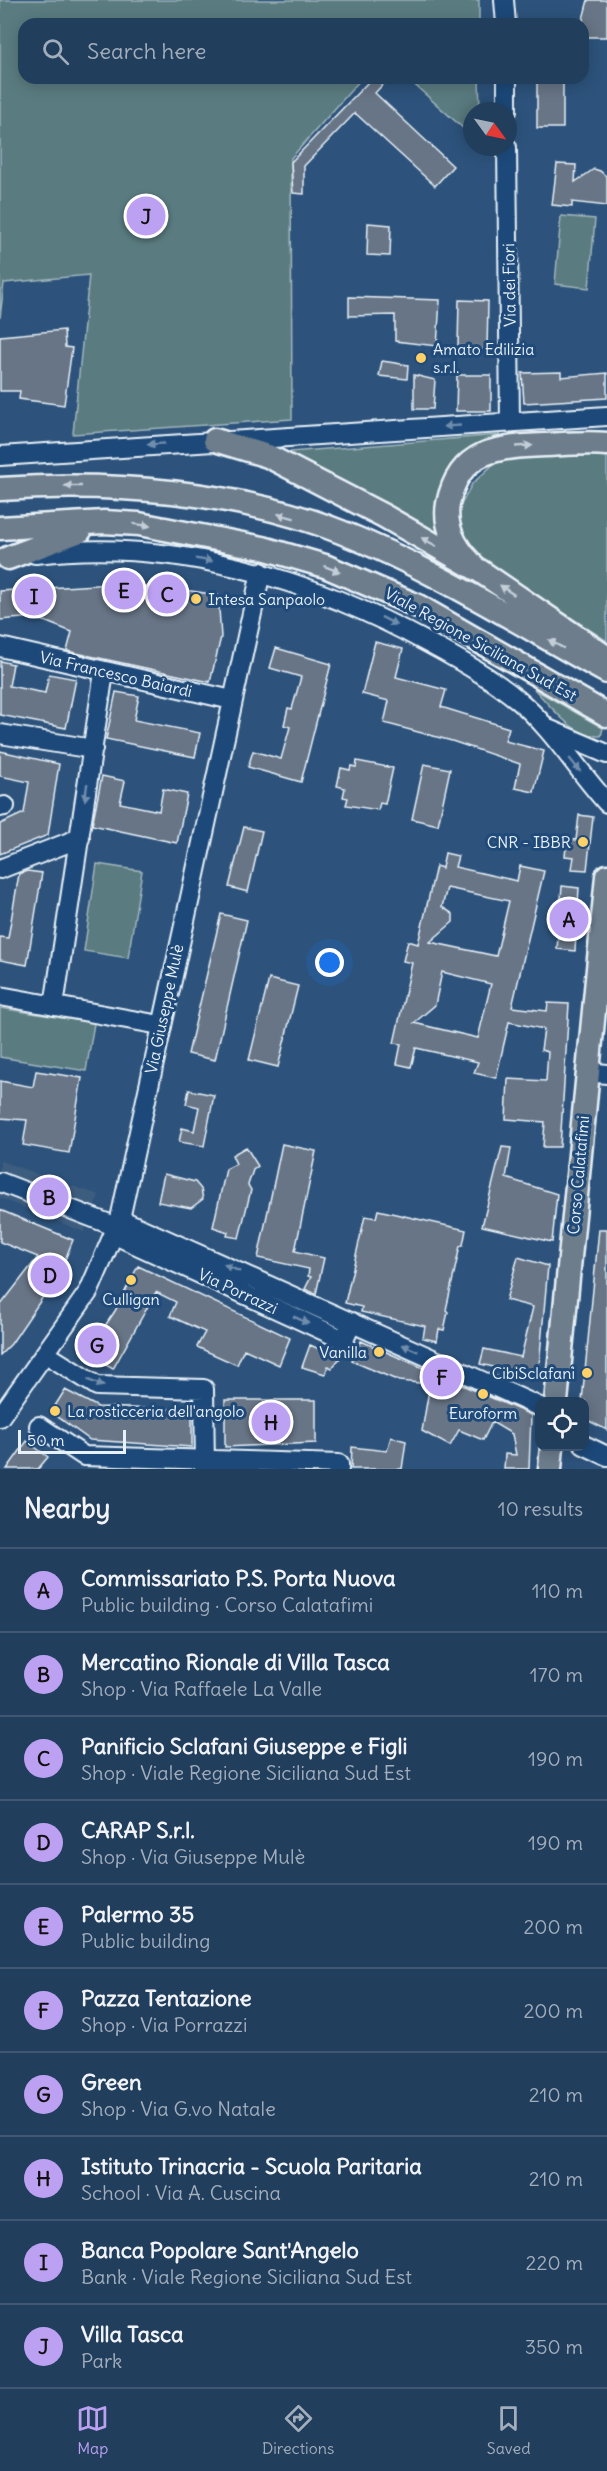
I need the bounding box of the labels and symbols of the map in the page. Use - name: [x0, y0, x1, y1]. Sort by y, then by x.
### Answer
- north arrow: [463, 102, 517, 156]
- pin: J: [126, 194, 166, 238]
- street label: Via dei Fiori: [498, 243, 520, 327]
- place label: Amato Edilizia s.r.l.: [433, 339, 534, 377]
- marker: Amato Edilizia s.r.l.: [414, 351, 428, 365]
- one-way arrow: [442, 421, 461, 431]
- one-way arrow: [147, 440, 166, 449]
- one-way arrow: [515, 442, 534, 451]
- one-way arrow: [63, 481, 82, 491]
- one-way arrow: [277, 511, 295, 520]
- one-way arrow: [133, 520, 152, 530]
- one-way arrow: [420, 537, 437, 547]
- one-way arrow: [195, 556, 214, 565]
- one-way arrow: [323, 564, 341, 574]
- pin: E: [104, 568, 144, 612]
- pin: C: [148, 572, 186, 616]
- pin: I: [15, 574, 54, 618]
- street label: Viale Regione Siciliana Sud Est: [381, 583, 581, 706]
- one-way arrow: [499, 584, 515, 595]
- place label: Intesa Sanpaolo: [208, 589, 325, 609]
- marker: Intesa Sanpaolo: [189, 592, 203, 606]
- one-way arrow: [380, 616, 397, 626]
- one-way arrow: [547, 639, 564, 649]
- street label: Via Francesco Baiardi: [38, 647, 194, 701]
- one-way arrow: [568, 757, 581, 772]
- one-way arrow: [82, 783, 91, 802]
- place label: CNR - IBBR: [487, 832, 571, 852]
- marker: CNR - IBBR: [576, 835, 590, 849]
- pin: A: [550, 896, 588, 942]
- street label: Via Giuseppe Mulè: [140, 942, 188, 1076]
- your location: [315, 948, 344, 977]
- street label: Corso Calatafimi: [563, 1115, 593, 1235]
- pin: B: [29, 1174, 68, 1220]
- pin: D: [31, 1252, 70, 1298]
- street label: Via Porrazzi: [195, 1264, 281, 1318]
- one-way arrow: [223, 1264, 240, 1273]
- marker: Culligan: [124, 1273, 138, 1287]
- place label: Culligan: [102, 1289, 160, 1309]
- one-way arrow: [293, 1316, 310, 1325]
- pin: G: [78, 1322, 116, 1368]
- place label: Vanilla: [319, 1342, 367, 1362]
- one-way arrow: [400, 1343, 418, 1353]
- marker: Vanilla: [372, 1345, 386, 1359]
- pin: F: [422, 1354, 462, 1400]
- place label: CibiSclafani: [492, 1363, 575, 1383]
- marker: CibiSclafani: [580, 1366, 594, 1380]
- one-way arrow: [87, 1378, 105, 1388]
- marker: Euroform: [476, 1387, 490, 1401]
- pin: H: [252, 1400, 290, 1444]
- place label: La rosticceria dell'angolo: [67, 1401, 245, 1421]
- place label: Euroform: [449, 1403, 517, 1423]
- marker: La rosticceria dell'angolo: [48, 1404, 62, 1418]
- scale bar: [18, 1427, 126, 1454]

